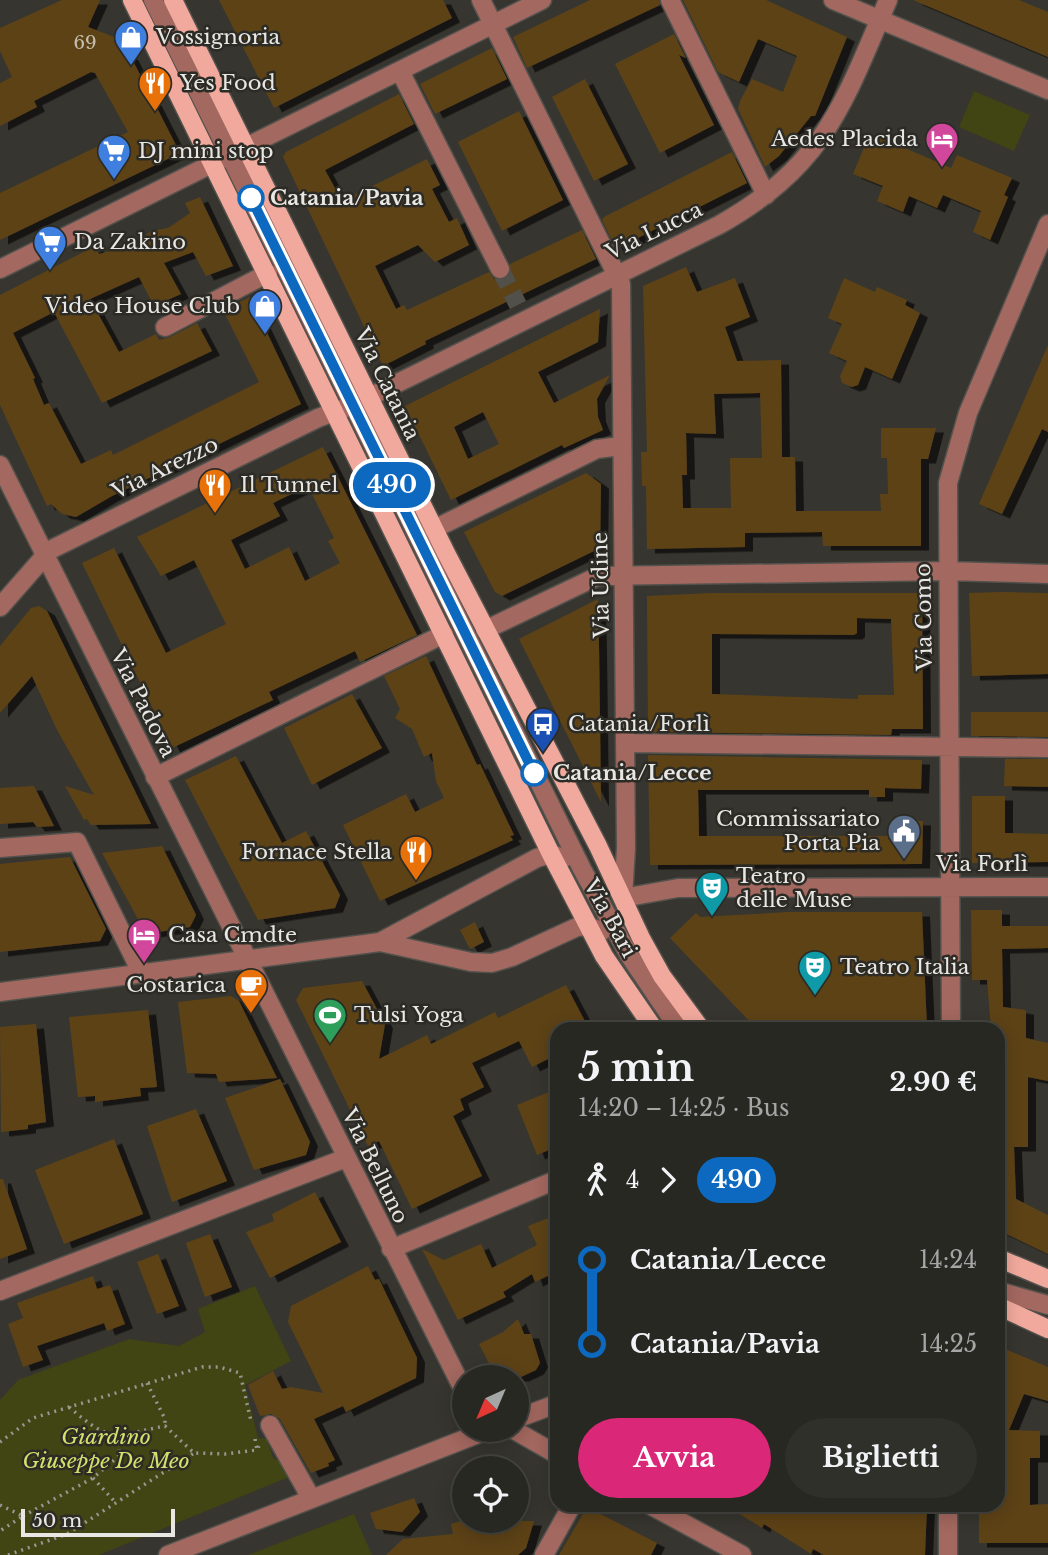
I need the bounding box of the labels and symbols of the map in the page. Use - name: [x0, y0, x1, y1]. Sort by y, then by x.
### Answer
- shop icon: Vossignoria: [112, 18, 150, 67]
- place label: Vossignoria: [155, 24, 281, 50]
- house number: 69: [73, 32, 97, 54]
- restaurant icon: Yes Food: [136, 64, 174, 113]
- place label: Yes Food: [179, 70, 276, 96]
- hotel icon: Aedes Placida: [923, 120, 961, 169]
- place label: Aedes Placida: [770, 126, 918, 152]
- supermarket icon: DJ mini stop: [95, 132, 133, 181]
- place label: DJ mini stop: [138, 138, 273, 164]
- marker: Catania/Pavia: [238, 185, 264, 211]
- place label: Catania/Pavia: [270, 185, 423, 211]
- street label: Via Lucca: [601, 196, 707, 266]
- supermarket icon: Da Zakino: [31, 223, 69, 272]
- place label: Da Zakino: [74, 229, 186, 255]
- shop icon: Video House Club: [246, 287, 284, 336]
- place label: Video House Club: [44, 293, 240, 319]
- street label: Via Catania: [348, 322, 426, 445]
- street label: Via Arezzo: [107, 431, 222, 505]
- line badge: 490: [352, 462, 432, 508]
- restaurant icon: Il Tunnel: [196, 466, 234, 515]
- place label: Il Tunnel: [240, 472, 339, 498]
- street label: Via Udine: [587, 532, 615, 639]
- street label: Via Como: [910, 563, 938, 672]
- street label: Via Padova: [104, 643, 182, 762]
- bus stop icon: Catania/Forlì: [524, 705, 562, 754]
- place label: Catania/Forlì: [568, 711, 710, 737]
- marker: Catania/Lecce: [521, 760, 547, 786]
- place label: Catania/Lecce: [553, 760, 711, 786]
- place label: Commissariato Porta Pia: [716, 806, 880, 856]
- public building icon: Commissariato Porta Pia: [885, 812, 923, 861]
- restaurant icon: Fornace Stella: [397, 833, 435, 882]
- place label: Fornace Stella: [241, 839, 392, 865]
- street label: Via Forlì: [935, 851, 1028, 877]
- place label: Teatro delle Muse: [736, 863, 852, 913]
- theatre icon: Teatro delle Muse: [693, 869, 731, 918]
- street label: Via Bari: [577, 873, 642, 962]
- hotel icon: Casa Cmdte: [125, 916, 163, 965]
- place label: Casa Cmdte: [168, 922, 297, 948]
- theatre icon: Teatro Italia: [796, 948, 834, 997]
- place label: Teatro Italia: [840, 954, 970, 980]
- cafe icon: Costarica: [232, 966, 270, 1015]
- place label: Costarica: [126, 972, 226, 998]
- sports icon: Tulsi Yoga: [311, 996, 349, 1045]
- place label: Tulsi Yoga: [354, 1002, 464, 1028]
- street label: Via Belluno: [335, 1103, 414, 1228]
- north arrow: [452, 1365, 528, 1442]
- park label: Giardino Giuseppe De Meo: [22, 1424, 190, 1474]
- scale bar: [21, 1506, 175, 1538]

